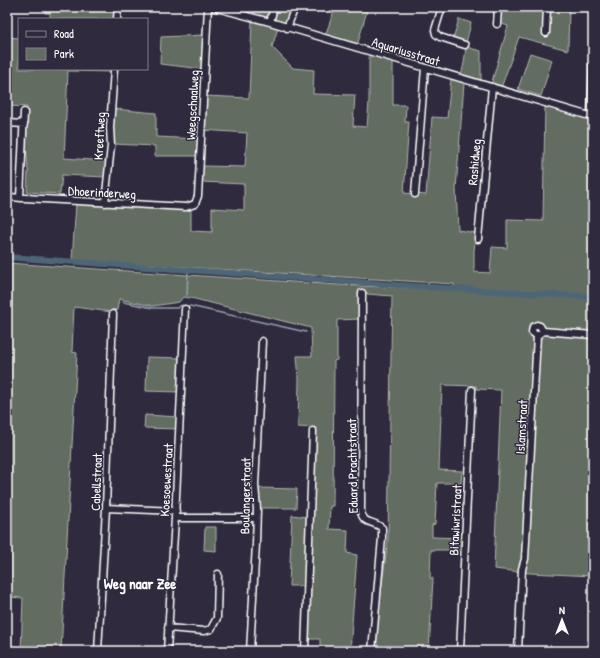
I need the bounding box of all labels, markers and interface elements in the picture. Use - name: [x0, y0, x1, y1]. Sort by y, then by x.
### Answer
- legend: [18, 18, 148, 70]
- text: Road: [54, 25, 74, 42]
- street label: Aquariusstraat: [370, 32, 443, 70]
- text: Park: [54, 45, 74, 62]
- street label: Weegschaalweg: [181, 69, 203, 141]
- street label: Kreeftweg: [89, 111, 109, 161]
- street label: Rashidweg: [463, 138, 485, 186]
- street label: Dhoerinderweg: [68, 181, 137, 203]
- street label: Islamstraat: [511, 399, 531, 455]
- street label: Eduard Prachtstraat: [342, 418, 362, 513]
- street label: Koesoewestraat: [155, 443, 177, 517]
- street label: Cabellstraat: [86, 452, 106, 511]
- street label: Boulangerstraat: [235, 457, 255, 534]
- street label: Bitawiwristraat: [444, 484, 466, 556]
- district label: Weg naar Zee: [104, 573, 176, 595]
- north arrow: [542, 600, 582, 640]
- text: N: [559, 603, 565, 617]

